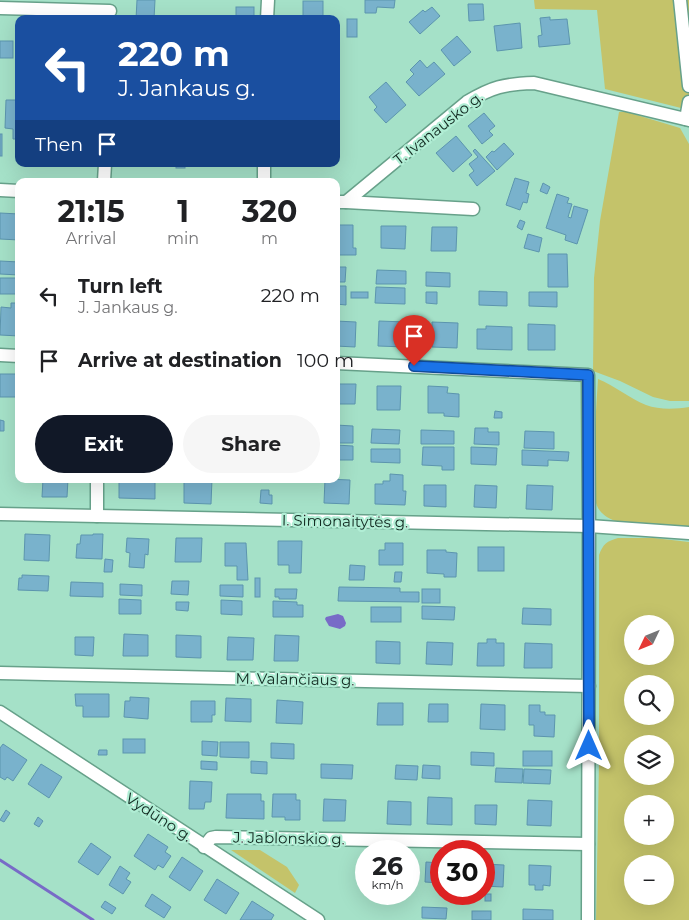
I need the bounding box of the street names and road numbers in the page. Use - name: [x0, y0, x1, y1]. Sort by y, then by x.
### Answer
- street label: T. Ivanausko g.: [389, 87, 487, 169]
- street label: I. Simonaitytės g.: [282, 510, 408, 532]
- street label: M. Valančiaus g.: [235, 668, 355, 690]
- street label: Vydūno g.: [122, 788, 196, 846]
- street label: J. Jablonskio g.: [232, 828, 345, 848]

